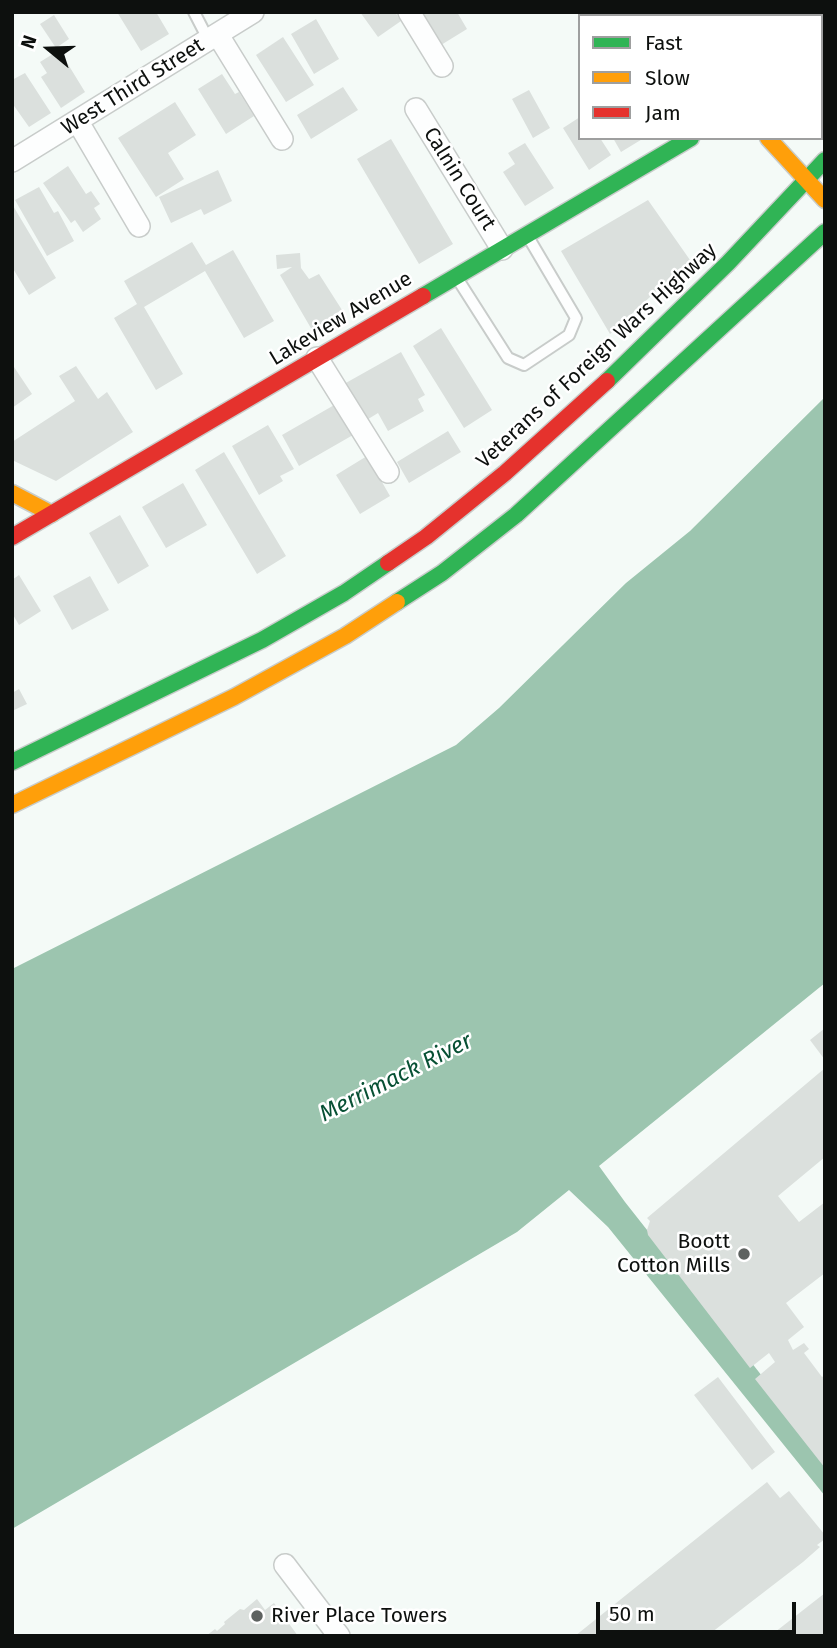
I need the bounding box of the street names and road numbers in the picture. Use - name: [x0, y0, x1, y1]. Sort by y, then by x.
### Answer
- street label: West Third Street: [57, 33, 209, 141]
- street label: Calnin Court: [417, 123, 501, 235]
- street label: Veterans of Foreign Wars Highway: [472, 238, 722, 474]
- street label: Lakeview Avenue: [265, 267, 417, 371]

